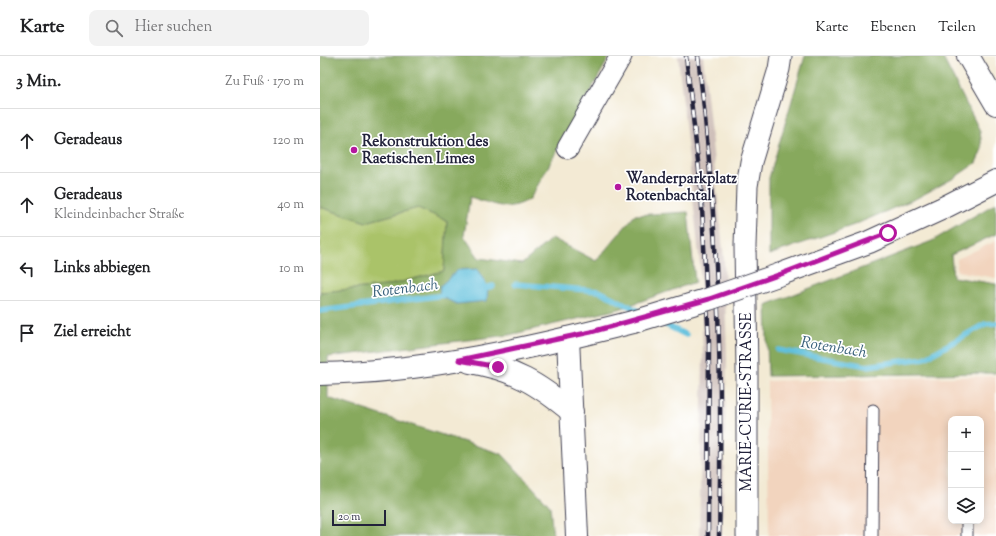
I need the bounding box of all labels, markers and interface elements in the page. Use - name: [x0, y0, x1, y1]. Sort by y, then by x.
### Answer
- search box: [89, 10, 369, 46]
- text: Karte: [20, 14, 65, 41]
- icon: search: [103, 17, 125, 39]
- text: Hier suchen: [135, 17, 212, 38]
- text: Karte: [816, 18, 849, 38]
- text: Ebenen: [871, 18, 916, 38]
- text: Teilen: [938, 18, 976, 38]
- text: 3 Min.: [16, 70, 61, 94]
- text: Zu Fuß · 170 m: [225, 73, 304, 91]
- icon: ahead: [16, 130, 38, 152]
- text: Geradeaus: [54, 130, 122, 151]
- text: 120 m: [273, 132, 304, 150]
- place label: Rekonstruktion des Raetischen Limes: [362, 132, 488, 170]
- marker: Rekonstruktion des Raetischen Limes: [349, 145, 359, 155]
- place label: Wanderparkplatz Rotenbachtal: [626, 169, 737, 207]
- marker: Wanderparkplatz Rotenbachtal: [613, 182, 623, 192]
- text: Geradeaus: [54, 185, 122, 206]
- icon: ahead: [16, 194, 38, 216]
- text: 40 m: [277, 196, 304, 214]
- text: Kleindeinbacher Straße: [54, 206, 185, 224]
- route start: [879, 224, 897, 242]
- icon: left: [16, 258, 38, 280]
- text: Links abbiegen: [54, 258, 151, 279]
- text: 10 m: [279, 260, 304, 278]
- water label: Rotenbach: [371, 274, 440, 305]
- street label: MARIE-CURIE-STRASSE: [737, 312, 758, 492]
- icon: arrive: [16, 322, 38, 344]
- text: Ziel erreicht: [54, 322, 131, 343]
- water label: Rotenbach: [799, 332, 869, 365]
- route end: [489, 358, 507, 376]
- map controls: [948, 416, 984, 524]
- button: +: [948, 416, 984, 452]
- button: −: [948, 452, 984, 488]
- button: layers: [948, 488, 984, 524]
- scale bar: [332, 508, 386, 527]
- text: 20 m: [338, 509, 360, 525]

